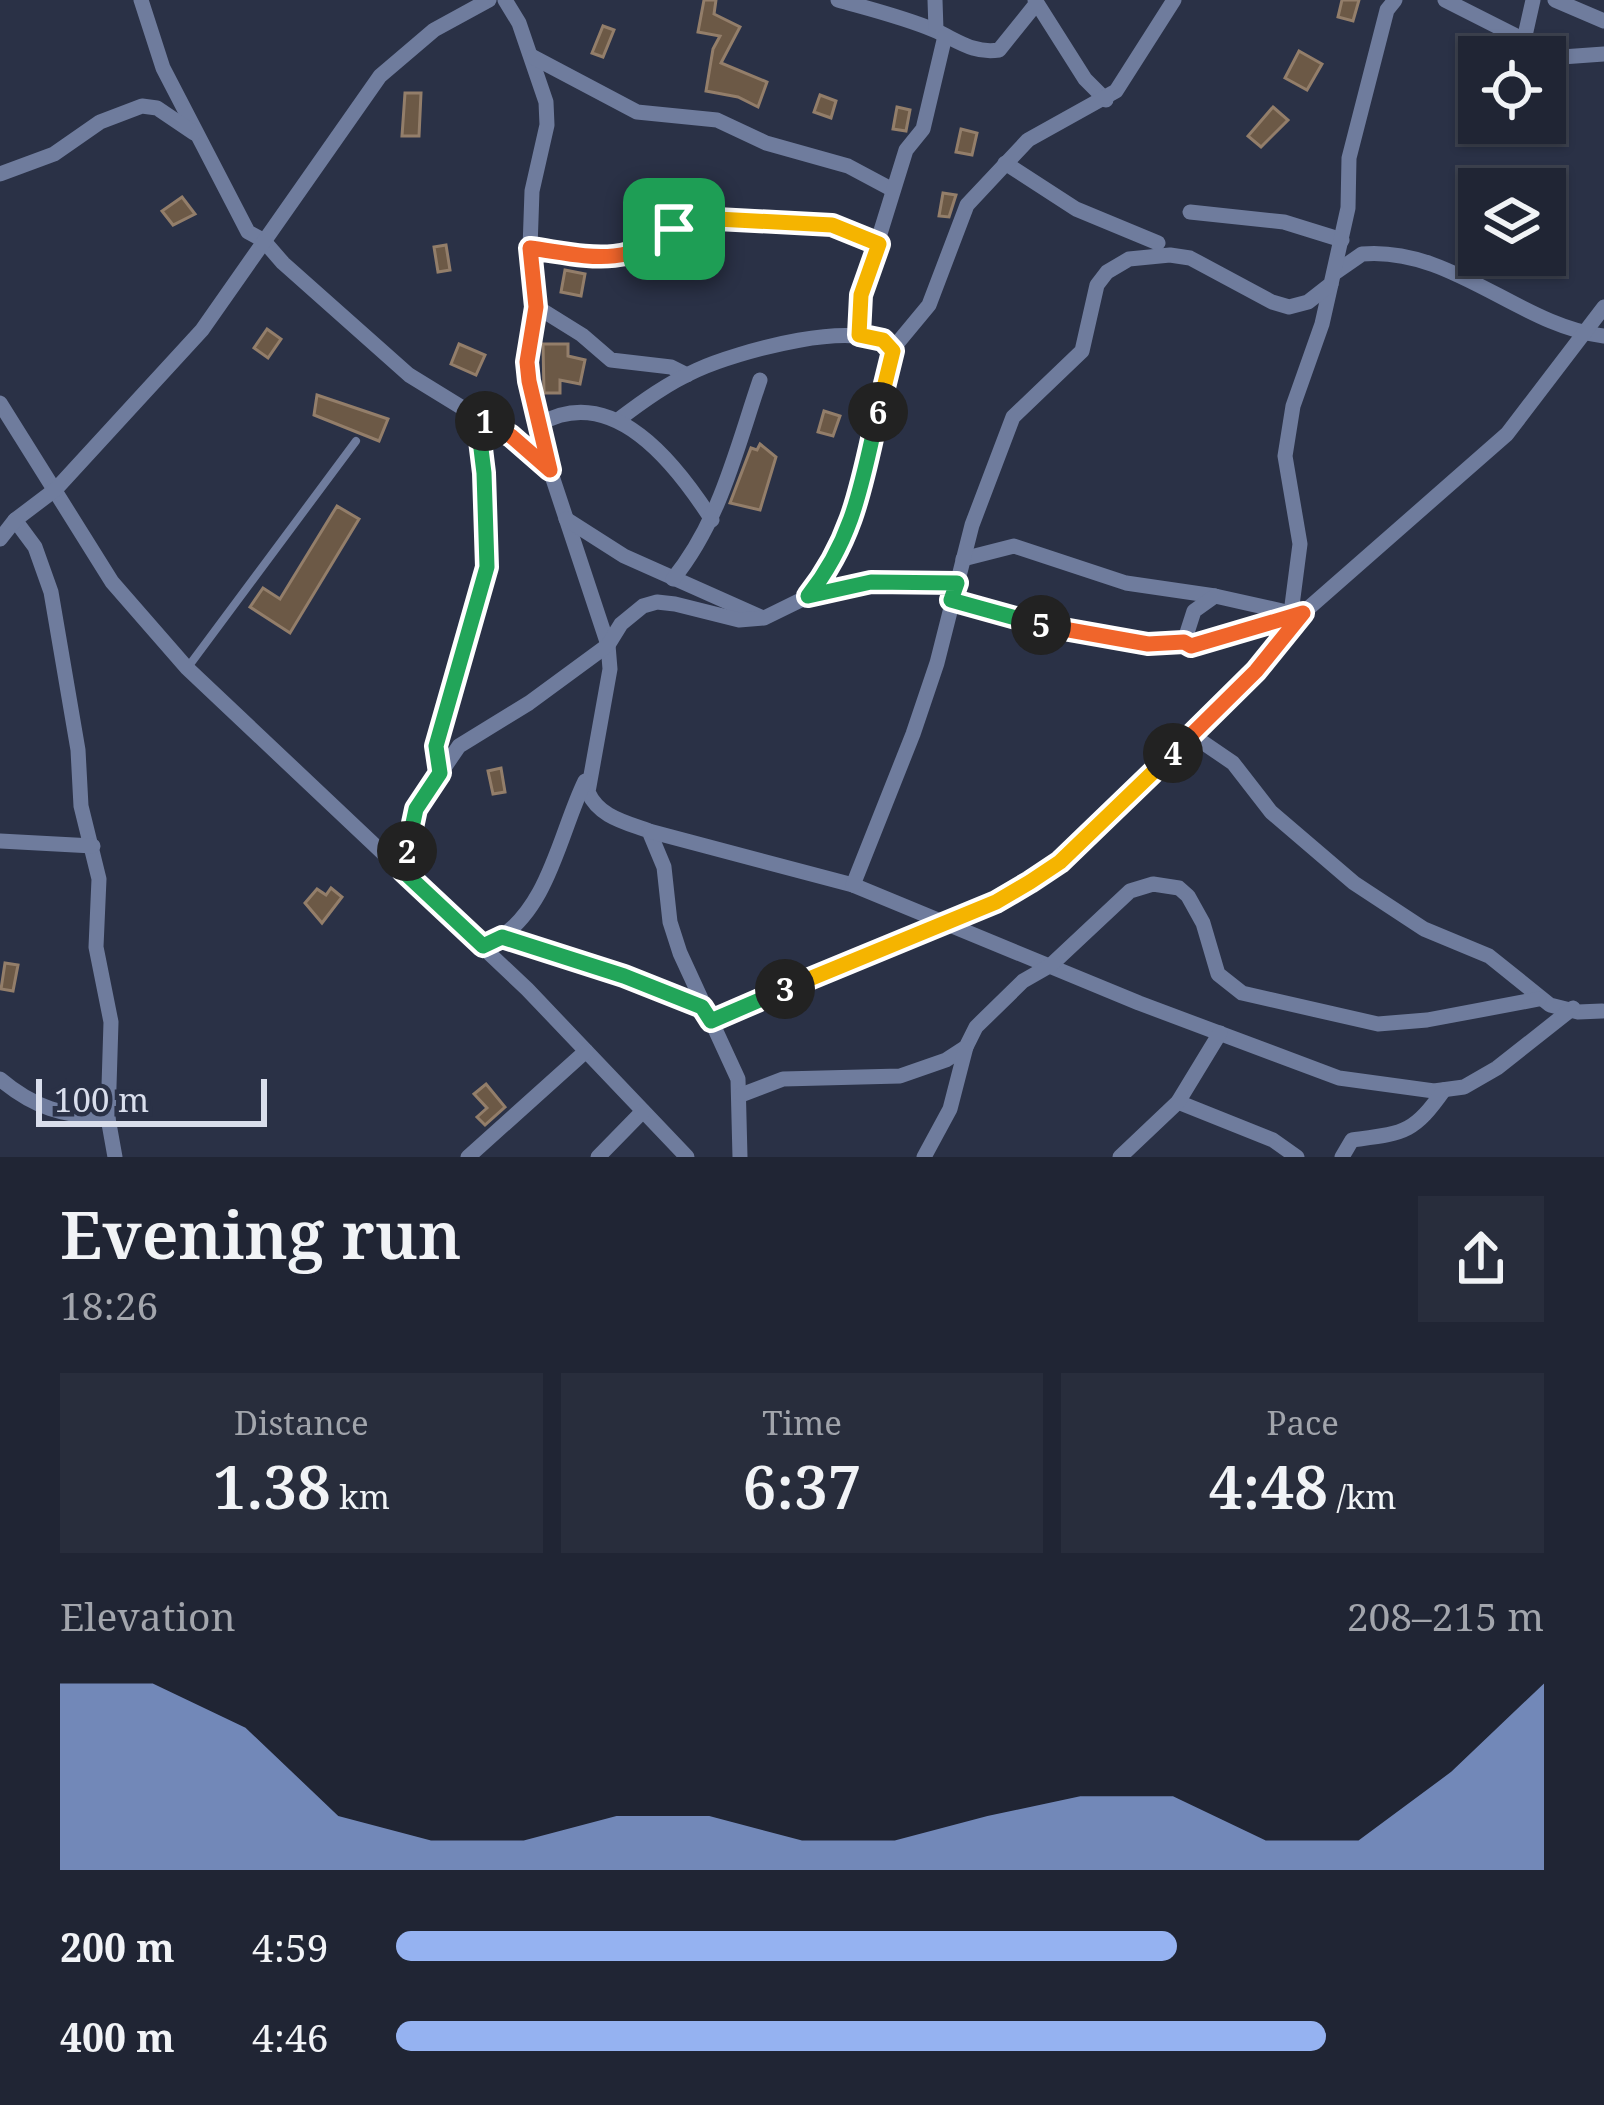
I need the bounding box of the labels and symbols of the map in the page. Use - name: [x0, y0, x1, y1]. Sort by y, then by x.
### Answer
- pin: [623, 178, 725, 280]
- pin: 6: [848, 382, 908, 442]
- pin: 1: [455, 391, 515, 451]
- pin: 5: [1011, 595, 1071, 655]
- pin: 4: [1143, 723, 1203, 783]
- pin: 2: [377, 821, 437, 881]
- pin: 3: [755, 959, 815, 1019]
- scale bar: [36, 1073, 267, 1126]

